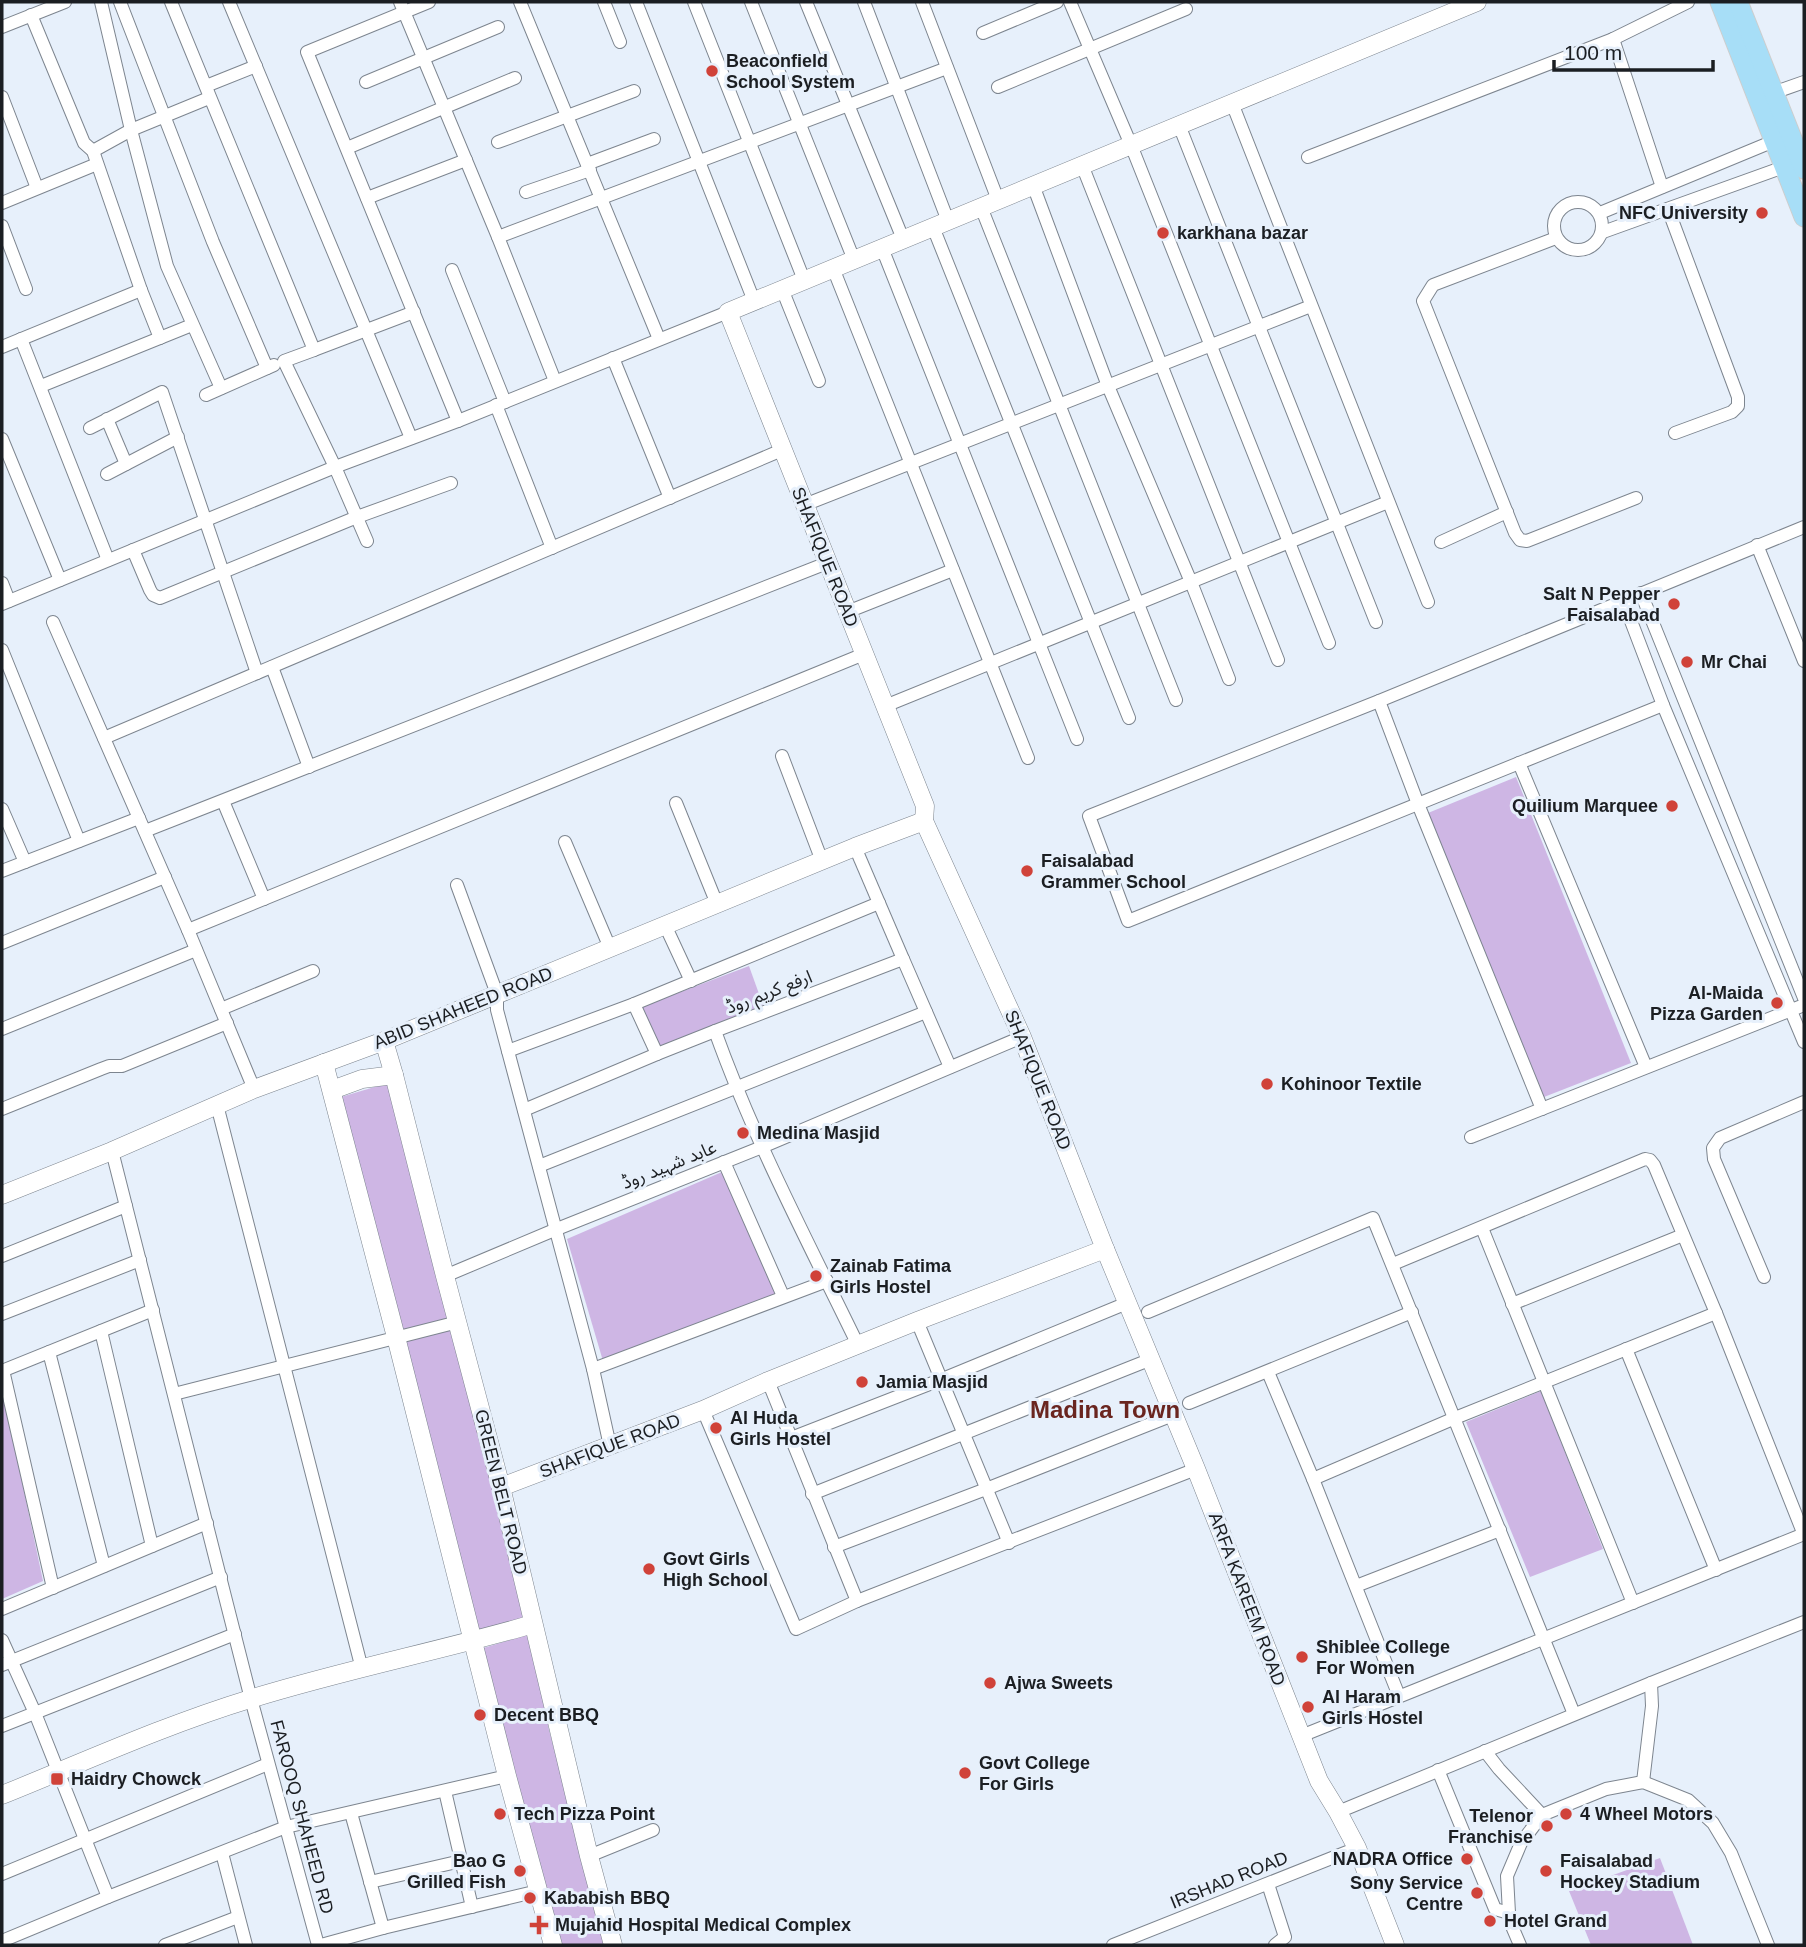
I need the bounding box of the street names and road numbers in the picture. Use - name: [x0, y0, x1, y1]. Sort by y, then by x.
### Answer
- street label: SHAFIQUE ROAD: [788, 484, 862, 630]
- street label: ABID SHAHEED ROAD: [371, 963, 555, 1053]
- street label: ارفع کریم روڈ: [723, 966, 816, 1021]
- street label: SHAFIQUE ROAD: [1001, 1007, 1075, 1153]
- street label: عابد شہید روڈ: [619, 1137, 720, 1194]
- street label: GREEN BELT ROAD: [471, 1407, 531, 1577]
- street label: SHAFIQUE ROAD: [537, 1410, 683, 1482]
- street label: ARFA KAREEM ROAD: [1205, 1510, 1289, 1688]
- street label: FAROOQ SHAHEED RD: [266, 1718, 338, 1916]
- street label: IRSHAD ROAD: [1167, 1847, 1291, 1913]

